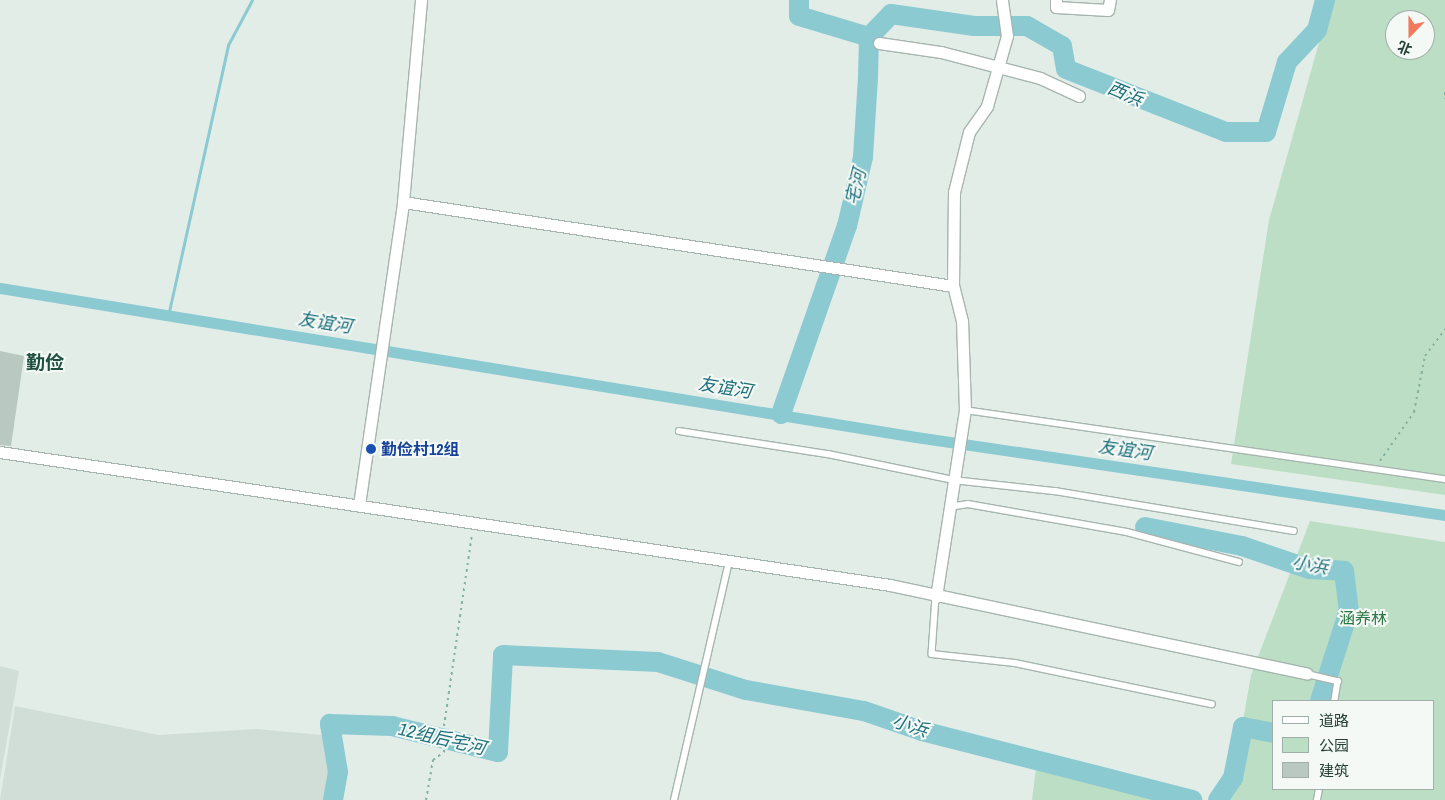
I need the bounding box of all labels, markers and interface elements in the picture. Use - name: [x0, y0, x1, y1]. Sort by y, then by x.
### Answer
- north arrow: [1385, 10, 1435, 60]
- text: 北: [1395, 37, 1415, 59]
- water label: 西浜: [1104, 77, 1146, 111]
- water label: 宅河: [841, 167, 871, 207]
- water label: 友谊河: [297, 308, 353, 338]
- district label: 勤俭: [26, 352, 64, 374]
- water label: 友谊河: [697, 373, 753, 403]
- water label: 友谊河: [1097, 436, 1153, 464]
- place label: 勤俭村12组: [381, 439, 460, 459]
- marker: 勤俭村12组: [365, 443, 377, 455]
- water label: 小浜: [1290, 551, 1330, 579]
- park label: 涵养林: [1339, 608, 1387, 628]
- legend: [1272, 700, 1435, 790]
- water label: 小浜: [890, 710, 930, 742]
- text: 道路: [1319, 710, 1349, 731]
- water label: 12组后宅河: [396, 719, 488, 759]
- text: 公园: [1319, 735, 1349, 756]
- text: 建筑: [1319, 760, 1349, 781]

